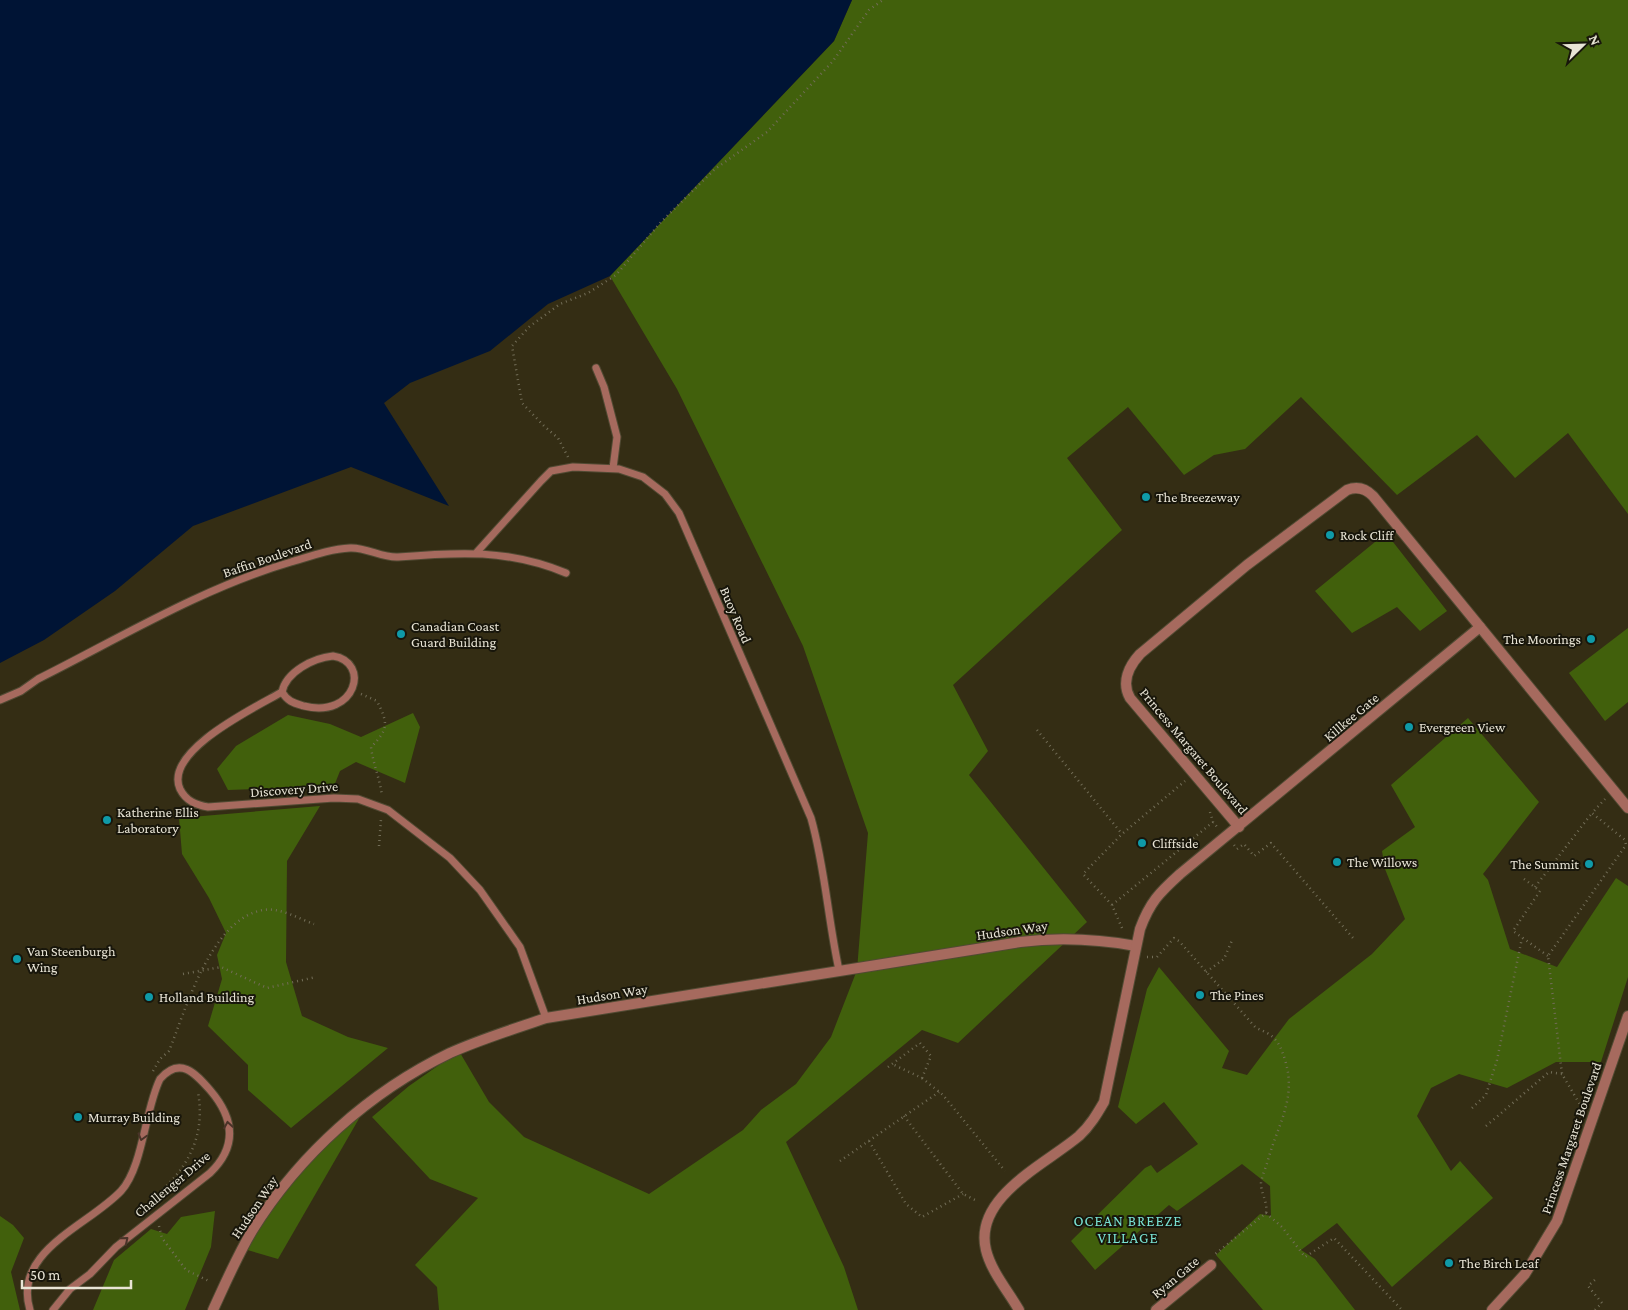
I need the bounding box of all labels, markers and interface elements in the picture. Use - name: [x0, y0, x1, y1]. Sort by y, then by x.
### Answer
- north arrow: [1558, 20, 1608, 70]
- text: N: [1586, 32, 1604, 48]
- place label: The Breezeway: [1156, 489, 1240, 505]
- marker: The Breezeway: [1140, 491, 1152, 503]
- place label: Rock Cliff: [1340, 527, 1394, 543]
- marker: Rock Cliff: [1324, 529, 1336, 541]
- street label: Baffin Boulevard: [221, 535, 314, 581]
- street label: Buoy Road: [717, 585, 755, 646]
- place label: Canadian Coast Guard Building: [411, 618, 499, 650]
- marker: Canadian Coast Guard Building: [395, 628, 407, 640]
- place label: The Moorings: [1503, 631, 1581, 647]
- marker: The Moorings: [1585, 633, 1597, 645]
- street label: Princess Margaret Boulevard: [1137, 685, 1252, 818]
- street label: Killkee Gate: [1320, 689, 1382, 745]
- place label: Evergreen View: [1419, 719, 1506, 735]
- marker: Evergreen View: [1403, 721, 1415, 733]
- street label: Discovery Drive: [249, 778, 339, 800]
- place label: Katherine Ellis Laboratory: [117, 804, 199, 836]
- marker: Katherine Ellis Laboratory: [101, 814, 113, 826]
- place label: Cliffside: [1152, 835, 1199, 851]
- marker: Cliffside: [1136, 837, 1148, 849]
- place label: The Willows: [1347, 854, 1417, 870]
- marker: The Willows: [1331, 856, 1343, 868]
- place label: The Summit: [1510, 856, 1579, 872]
- marker: The Summit: [1583, 858, 1595, 870]
- street label: Hudson Way: [975, 917, 1049, 943]
- place label: Van Steenburgh Wing: [27, 943, 116, 975]
- marker: Van Steenburgh Wing: [11, 953, 23, 965]
- street label: Hudson Way: [575, 980, 649, 1008]
- place label: The Pines: [1210, 987, 1264, 1003]
- place label: Holland Building: [159, 989, 254, 1005]
- marker: The Pines: [1194, 989, 1206, 1001]
- marker: Holland Building: [143, 991, 155, 1003]
- street label: Princess Margaret Boulevard: [1537, 1059, 1605, 1216]
- place label: Murray Building: [88, 1109, 180, 1125]
- marker: Murray Building: [72, 1111, 84, 1123]
- one-way arrow: [223, 1120, 234, 1128]
- one-way arrow: [138, 1132, 148, 1140]
- street label: Challenger Drive: [131, 1148, 213, 1220]
- street label: Hudson Way: [227, 1172, 281, 1241]
- district label: OCEAN BREEZE VILLAGE: [1074, 1213, 1182, 1246]
- one-way arrow: [119, 1237, 128, 1245]
- street label: Ryan Gate: [1148, 1253, 1202, 1301]
- place label: The Birch Leaf: [1459, 1255, 1539, 1271]
- marker: The Birch Leaf: [1443, 1257, 1455, 1269]
- scale bar: [22, 1258, 131, 1290]
- text: 50 m: [30, 1267, 60, 1283]

